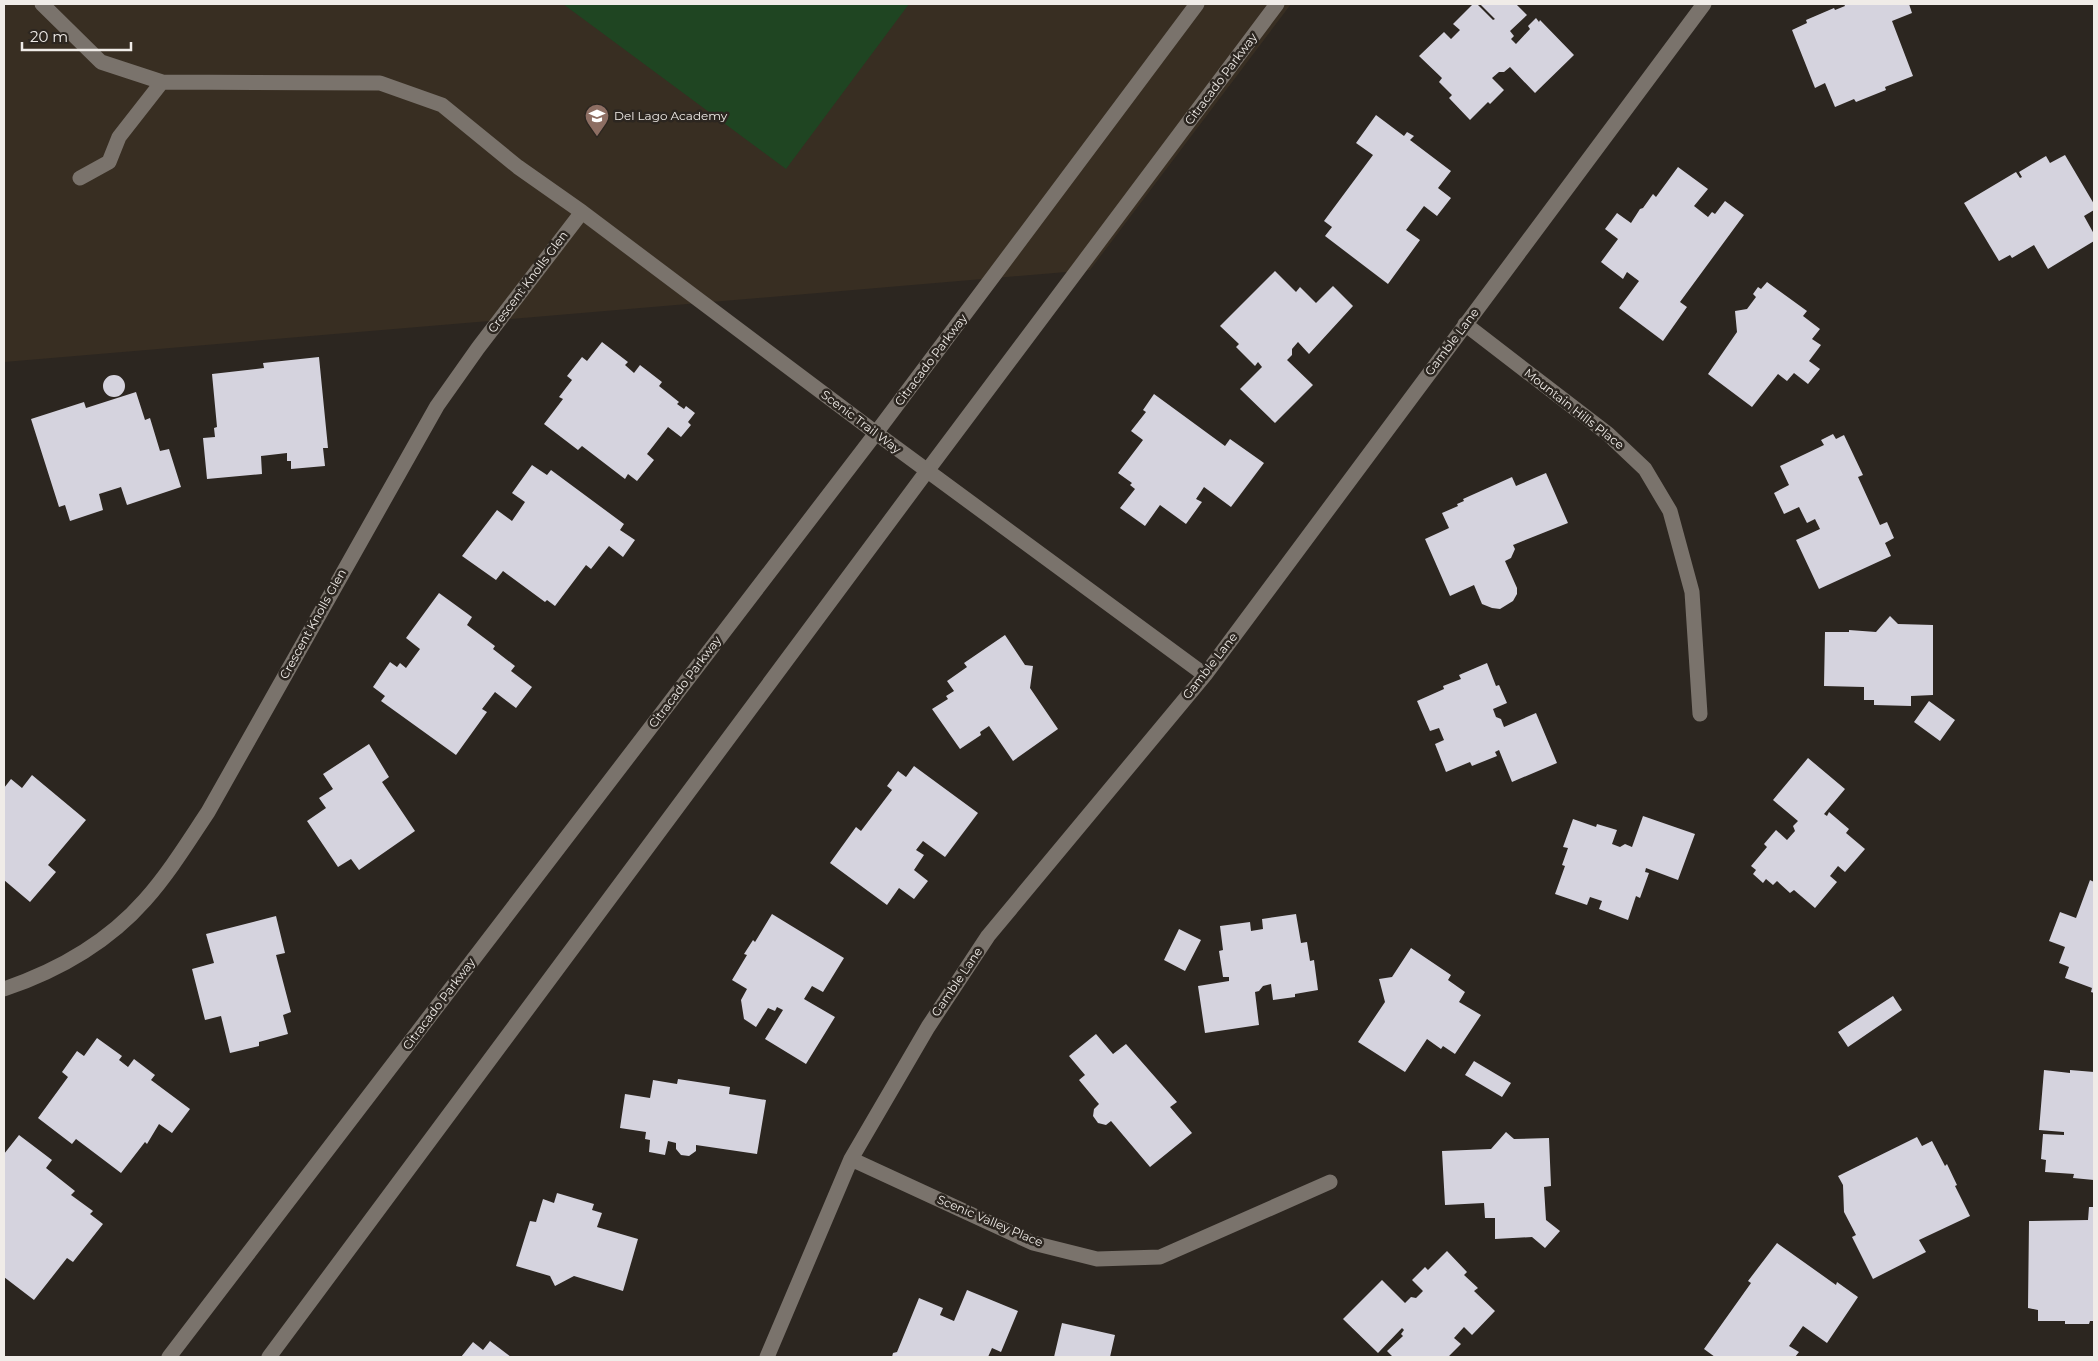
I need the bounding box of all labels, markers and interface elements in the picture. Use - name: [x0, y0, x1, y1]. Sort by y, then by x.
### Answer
- scale bar: [22, 20, 131, 52]
- text: 20 m: [30, 27, 68, 46]
- street label: Citracado Parkway: [1181, 29, 1260, 128]
- school or university icon: Del Lago Academy: [584, 103, 610, 137]
- place label: Del Lago Academy: [614, 108, 728, 123]
- street label: Crescent Knolls Glen: [484, 228, 571, 336]
- street label: Gamble Lane: [1421, 305, 1482, 378]
- street label: Citracado Parkway: [891, 310, 970, 409]
- street label: Mountain Hills Place: [1521, 365, 1627, 452]
- street label: Scenic Trail Way: [818, 387, 905, 457]
- street label: Crescent Knolls Glen: [276, 566, 349, 681]
- street label: Gamble Lane: [1179, 629, 1240, 702]
- street label: Citracado Parkway: [645, 632, 724, 731]
- street label: Gamble Lane: [928, 944, 985, 1019]
- street label: Citracado Parkway: [399, 954, 478, 1053]
- street label: Scenic Valley Place: [935, 1191, 1045, 1250]

